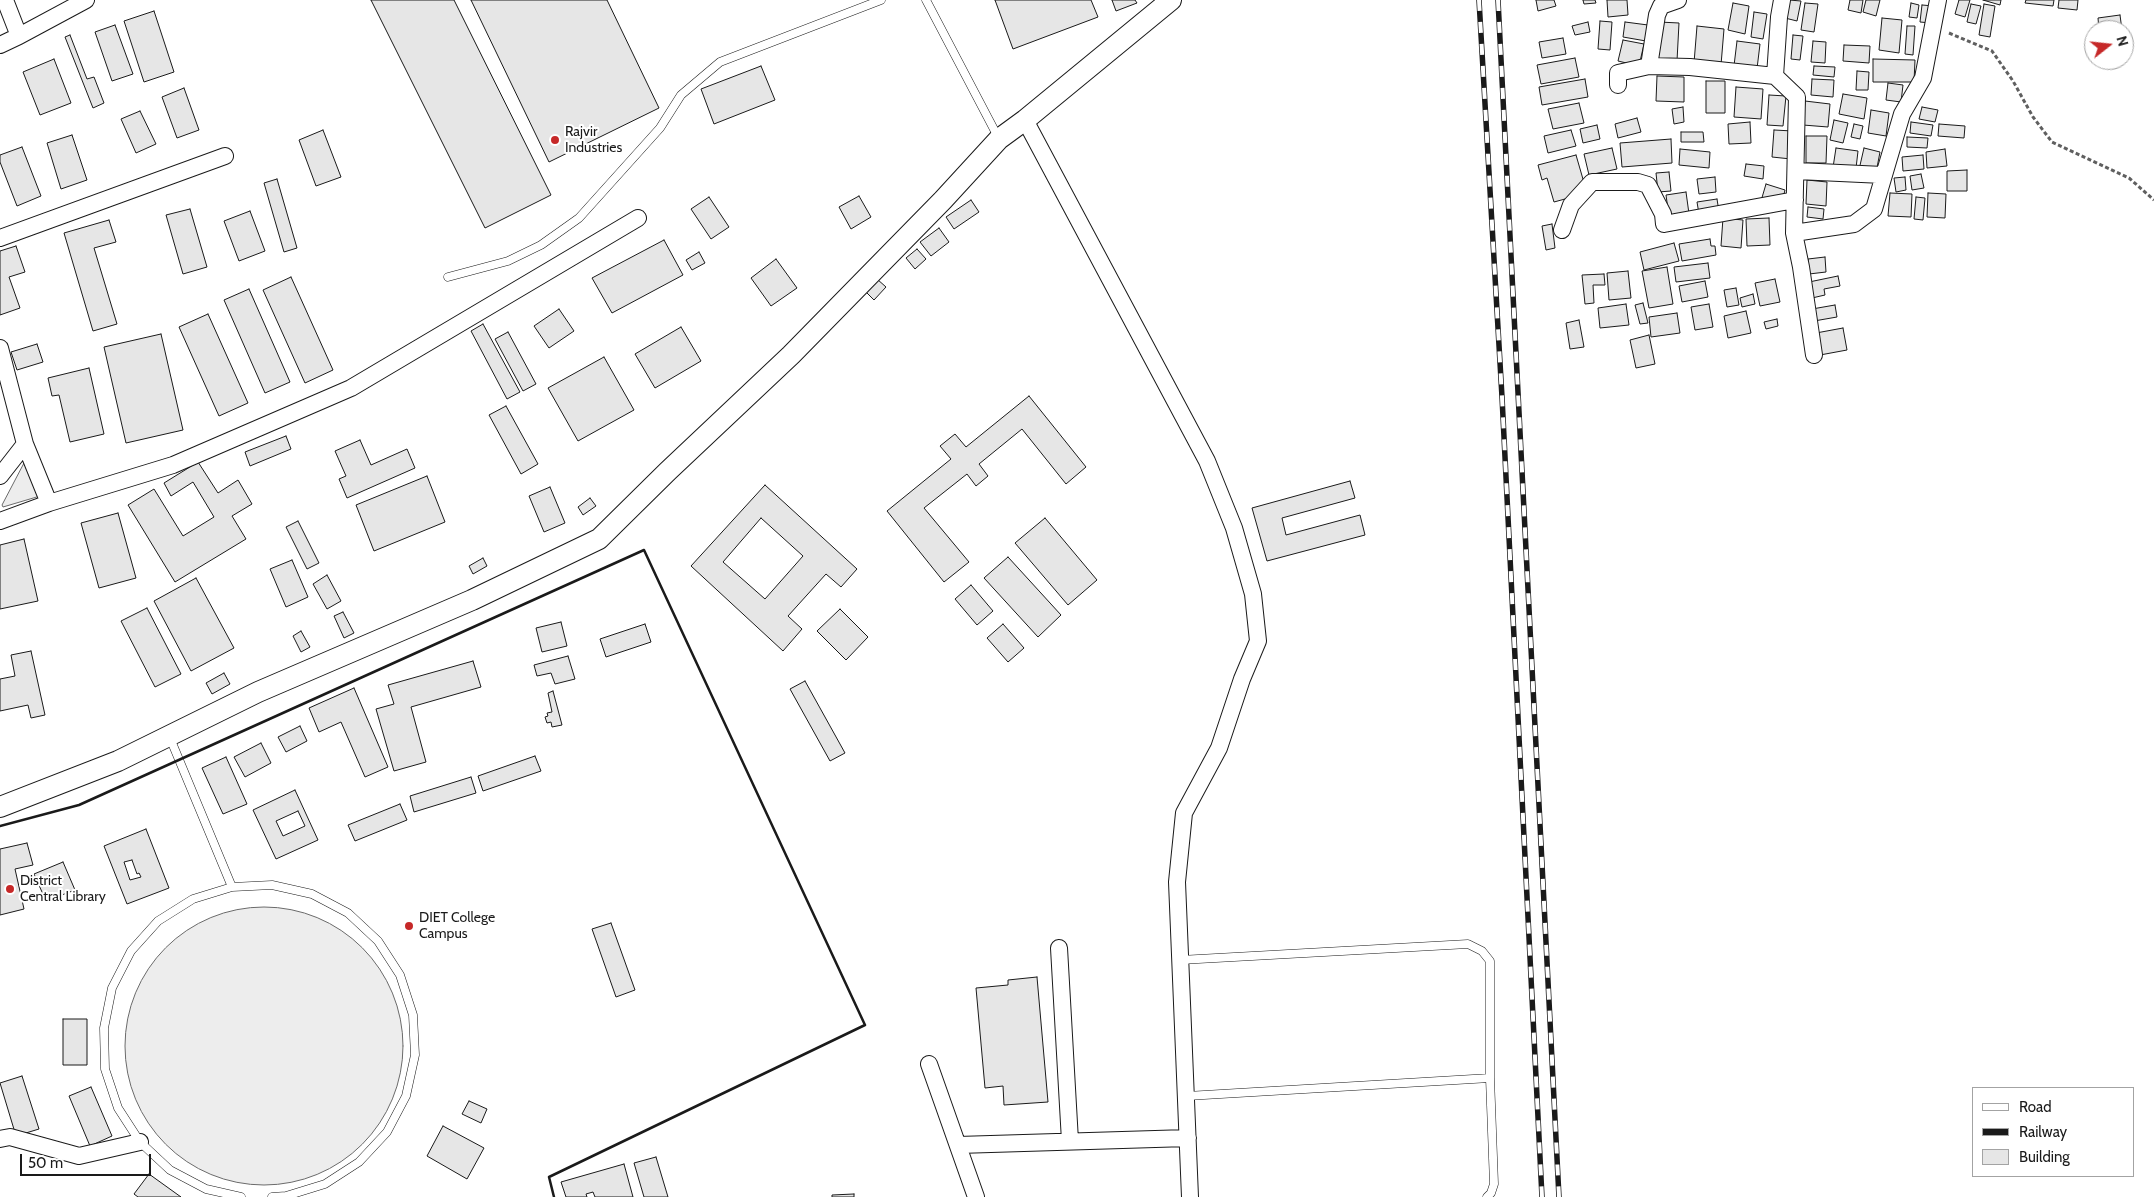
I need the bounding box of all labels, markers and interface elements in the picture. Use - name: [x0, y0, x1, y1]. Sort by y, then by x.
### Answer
- north arrow: [2084, 20, 2134, 70]
- text: N: [2112, 34, 2132, 48]
- place label: Rajvir Industries: [565, 124, 622, 156]
- marker: Rajvir Industries: [549, 134, 561, 146]
- place label: District Central Library: [20, 873, 106, 906]
- marker: District Central Library: [4, 883, 16, 895]
- place label: DIET College Campus: [419, 910, 495, 942]
- marker: DIET College Campus: [403, 920, 415, 932]
- legend: [1972, 1087, 2134, 1177]
- text: Road: [2019, 1098, 2052, 1116]
- text: Railway: [2019, 1123, 2067, 1141]
- scale bar: [22, 1144, 154, 1176]
- text: Building: [2019, 1148, 2070, 1166]
- text: 50 m: [28, 1154, 63, 1172]

